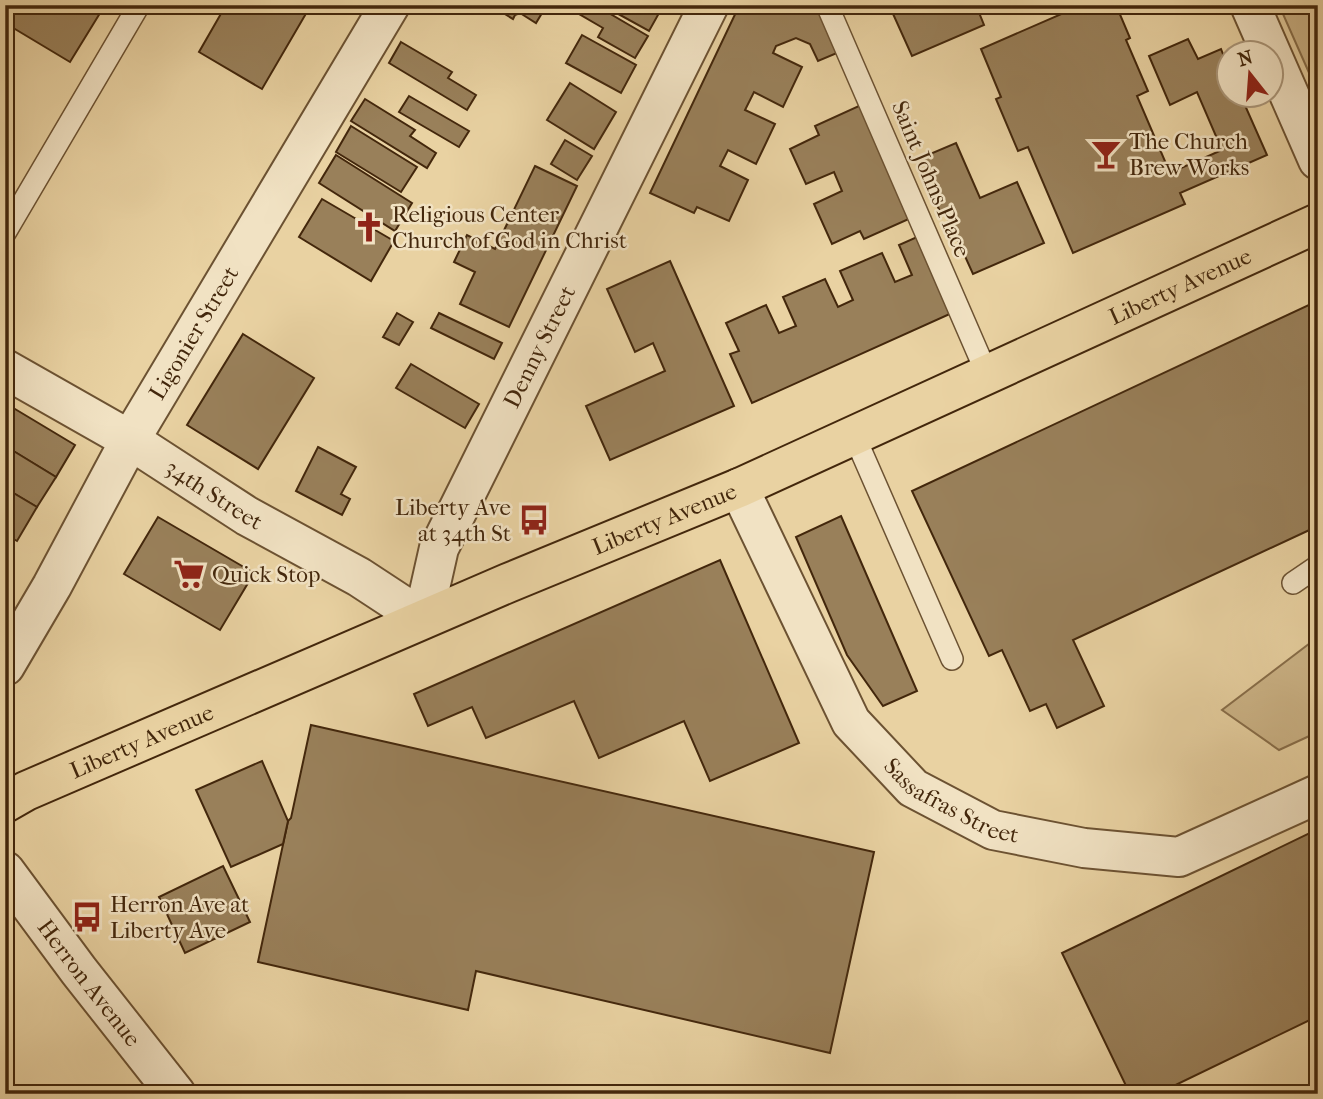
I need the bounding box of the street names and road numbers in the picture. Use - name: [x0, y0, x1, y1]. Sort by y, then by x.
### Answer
- street label: Saint Johns Place: [886, 97, 976, 261]
- street label: Liberty Avenue: [1105, 242, 1255, 330]
- street label: Ligonier Street: [144, 261, 244, 405]
- street label: Denny Street: [497, 281, 581, 412]
- street label: 34th Street: [161, 453, 267, 535]
- street label: Liberty Avenue: [588, 477, 740, 560]
- street label: Liberty Avenue: [66, 698, 217, 784]
- street label: Sassafras Street: [878, 752, 1021, 848]
- street label: Herron Avenue: [32, 914, 147, 1052]

